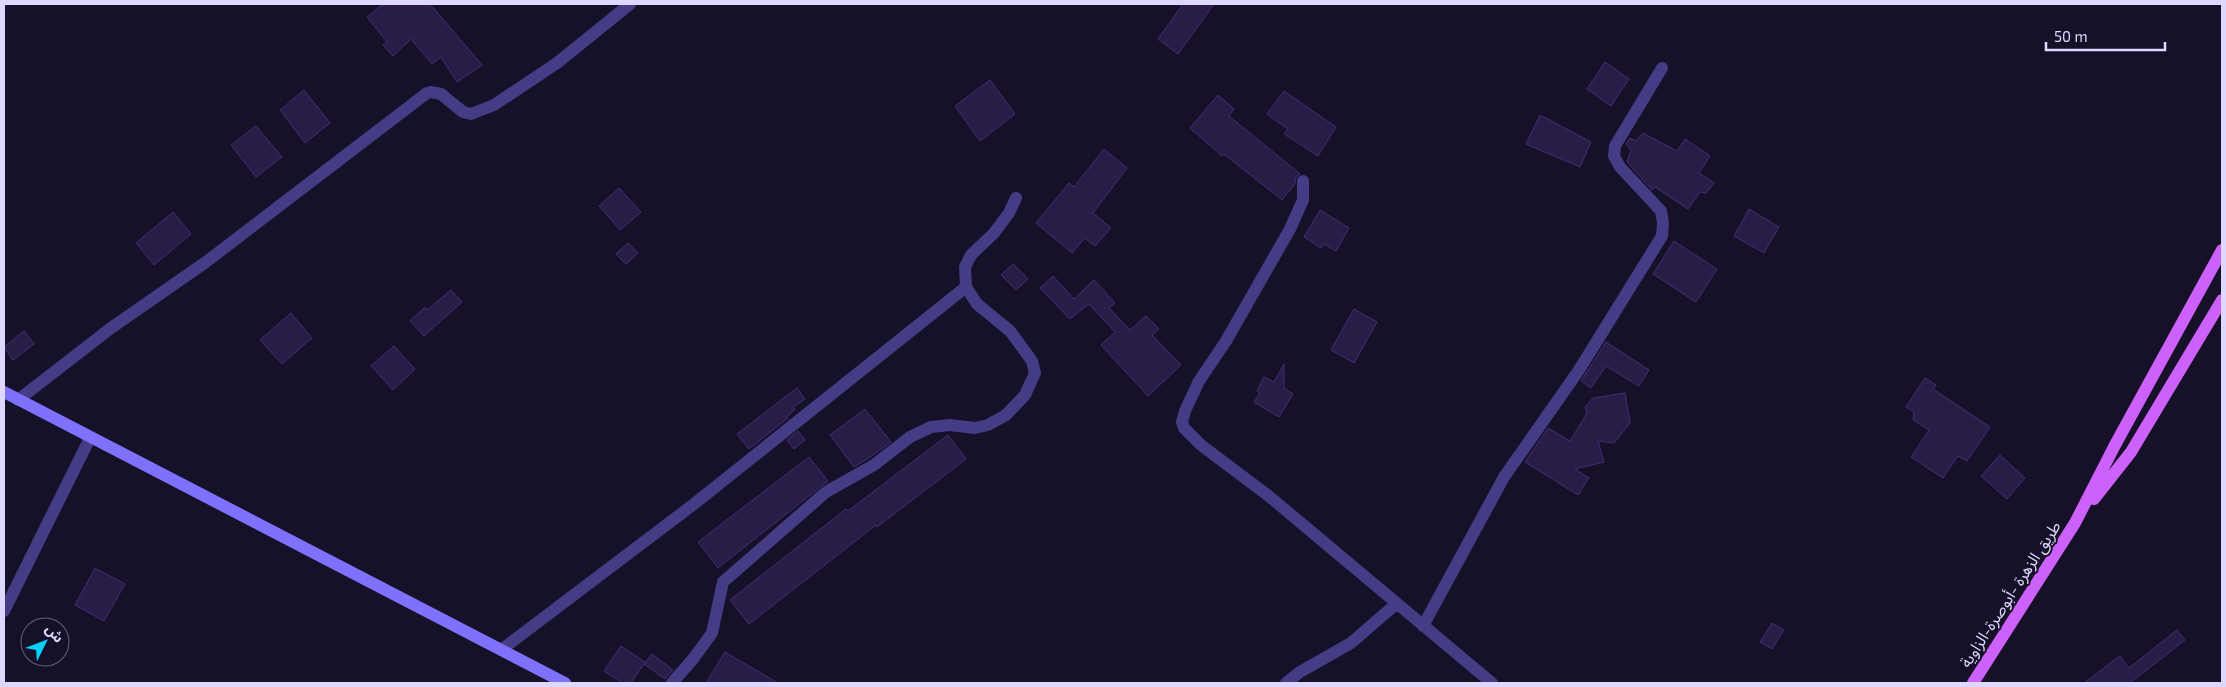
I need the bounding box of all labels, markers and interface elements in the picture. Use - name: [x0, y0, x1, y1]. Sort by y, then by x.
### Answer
- scale bar: [2046, 20, 2165, 52]
- text: 50 m: [2054, 27, 2088, 45]
- street label: طريق الزهرة -أبوصرة-الزاوية: [1955, 517, 2066, 672]
- north arrow: [20, 617, 70, 667]
- text: ش: [42, 620, 68, 646]

